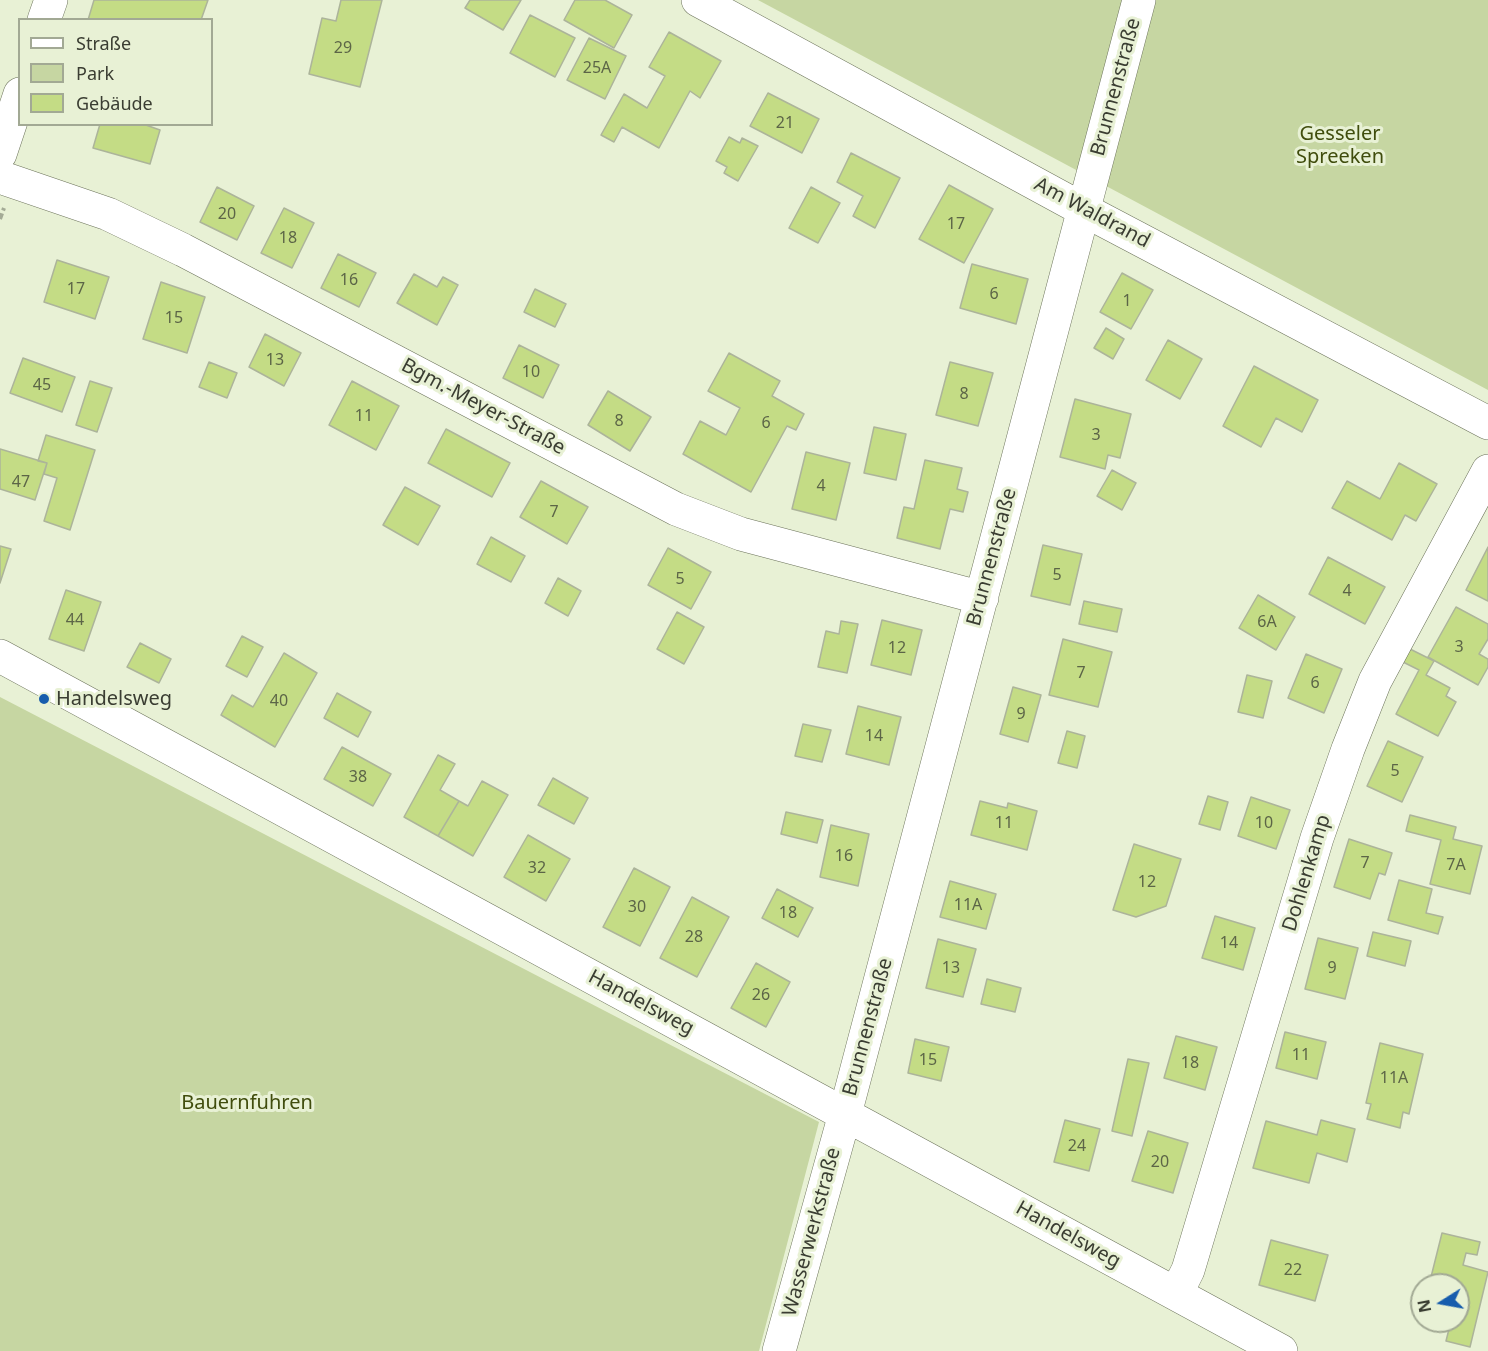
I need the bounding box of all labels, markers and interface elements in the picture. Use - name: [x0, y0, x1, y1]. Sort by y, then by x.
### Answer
- street label: Brunnenstraße: [1086, 15, 1146, 159]
- legend: [18, 18, 213, 126]
- text: Straße: [76, 31, 131, 55]
- house number: 29: [334, 38, 352, 58]
- house number: 25A: [583, 58, 611, 78]
- text: Park: [76, 61, 114, 85]
- text: Gebäude: [76, 91, 153, 115]
- house number: 21: [776, 113, 794, 133]
- park label: Gesseler Spreeken: [1296, 122, 1384, 169]
- street label: Am Waldrand: [1030, 173, 1154, 253]
- house number: 20: [218, 204, 236, 224]
- house number: 17: [947, 214, 965, 234]
- house number: 18: [279, 228, 297, 248]
- house number: 16: [340, 270, 358, 290]
- house number: 17: [67, 279, 85, 299]
- house number: 6: [989, 284, 999, 304]
- house number: 1: [1122, 291, 1132, 311]
- house number: 15: [165, 308, 183, 328]
- house number: 13: [266, 350, 284, 370]
- street label: Bgm.-Meyer-Straße: [397, 354, 569, 460]
- house number: 10: [522, 362, 540, 382]
- house number: 45: [33, 375, 51, 395]
- house number: 8: [959, 384, 969, 404]
- house number: 11: [355, 406, 373, 426]
- house number: 8: [614, 411, 624, 431]
- house number: 6: [761, 413, 771, 433]
- house number: 3: [1091, 425, 1101, 445]
- house number: 47: [12, 472, 30, 492]
- house number: 4: [816, 476, 826, 496]
- street label: Brunnenstraße: [962, 485, 1022, 629]
- house number: 7: [549, 502, 559, 522]
- house number: 5: [1052, 565, 1062, 585]
- house number: 5: [675, 569, 685, 589]
- house number: 4: [1342, 581, 1352, 601]
- house number: 44: [66, 610, 84, 630]
- house number: 6A: [1257, 612, 1277, 632]
- house number: 3: [1454, 637, 1464, 657]
- house number: 12: [888, 638, 906, 658]
- house number: 7: [1076, 663, 1086, 683]
- house number: 6: [1310, 673, 1320, 693]
- place label: Handelsweg: [56, 687, 172, 711]
- house number: 40: [270, 691, 288, 711]
- marker: Handelsweg: [37, 692, 51, 706]
- house number: 9: [1016, 704, 1026, 724]
- house number: 14: [865, 726, 883, 746]
- house number: 5: [1390, 761, 1400, 781]
- house number: 38: [349, 767, 367, 787]
- street label: Dohlenkamp: [1278, 812, 1336, 934]
- house number: 11: [995, 813, 1013, 833]
- house number: 10: [1255, 813, 1273, 833]
- house number: 16: [835, 846, 853, 866]
- house number: 7: [1360, 853, 1370, 873]
- house number: 7A: [1446, 855, 1466, 875]
- house number: 32: [528, 858, 546, 878]
- house number: 12: [1138, 872, 1156, 892]
- house number: 11A: [954, 895, 982, 915]
- house number: 30: [628, 897, 646, 917]
- house number: 18: [779, 903, 797, 923]
- house number: 28: [685, 927, 703, 947]
- house number: 14: [1220, 933, 1238, 953]
- street label: Brunnenstraße: [838, 955, 898, 1099]
- house number: 13: [942, 958, 960, 978]
- house number: 9: [1327, 958, 1337, 978]
- street label: Handelsweg: [584, 965, 698, 1041]
- house number: 26: [752, 985, 770, 1005]
- house number: 11: [1292, 1045, 1310, 1065]
- house number: 15: [919, 1050, 937, 1070]
- house number: 18: [1181, 1053, 1199, 1073]
- house number: 11A: [1380, 1068, 1408, 1088]
- park label: Bauernfuhren: [181, 1091, 313, 1115]
- house number: 24: [1068, 1136, 1086, 1156]
- street label: Wasserwerkstraße: [778, 1145, 846, 1319]
- house number: 20: [1151, 1152, 1169, 1172]
- street label: Handelsweg: [1011, 1196, 1125, 1274]
- house number: 22: [1284, 1260, 1302, 1280]
- north arrow: [1410, 1273, 1470, 1333]
- text: N: [1412, 1298, 1436, 1315]

